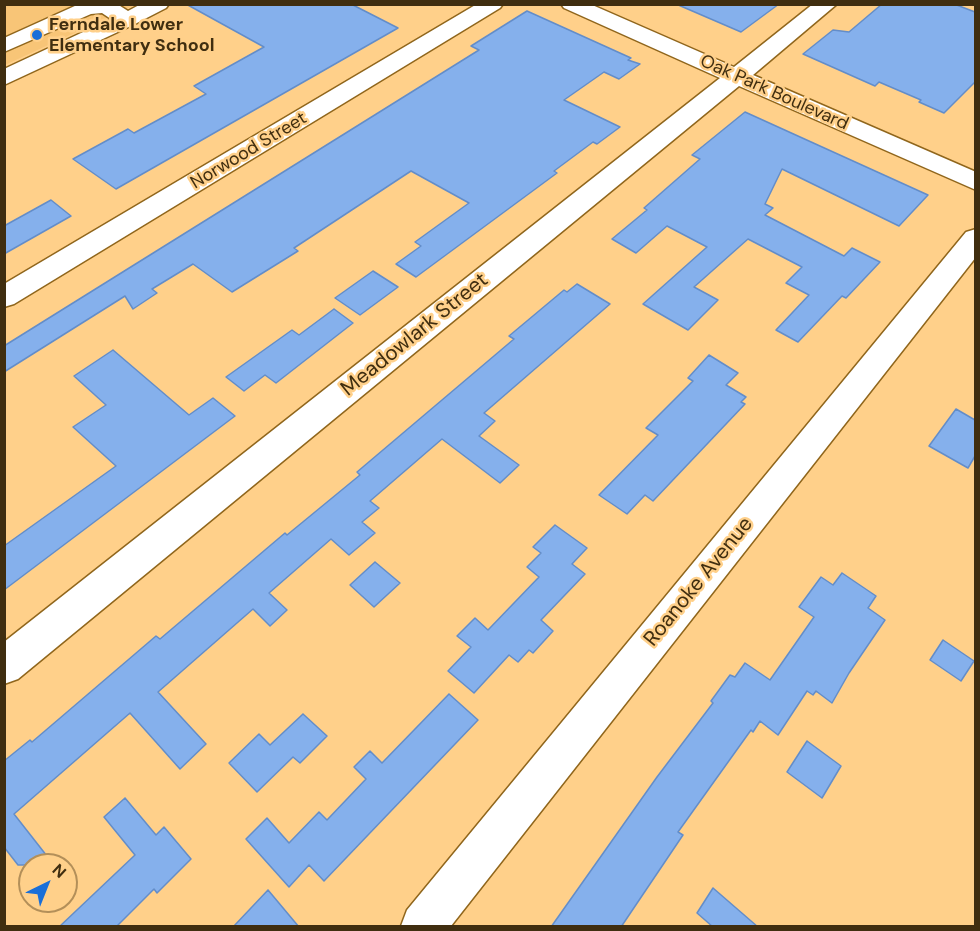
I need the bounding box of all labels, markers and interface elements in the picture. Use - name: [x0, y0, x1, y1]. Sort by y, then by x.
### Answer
- place label: Ferndale Lower Elementary School: [49, 14, 215, 57]
- marker: Ferndale Lower Elementary School: [30, 28, 44, 42]
- street label: Oak Park Boulevard: [696, 51, 852, 135]
- street label: Norwood Street: [187, 108, 311, 194]
- street label: Meadowlark Street: [336, 268, 494, 402]
- street label: Roanoke Avenue: [639, 512, 759, 652]
- north arrow: [18, 853, 78, 913]
- text: N: [48, 859, 71, 883]

